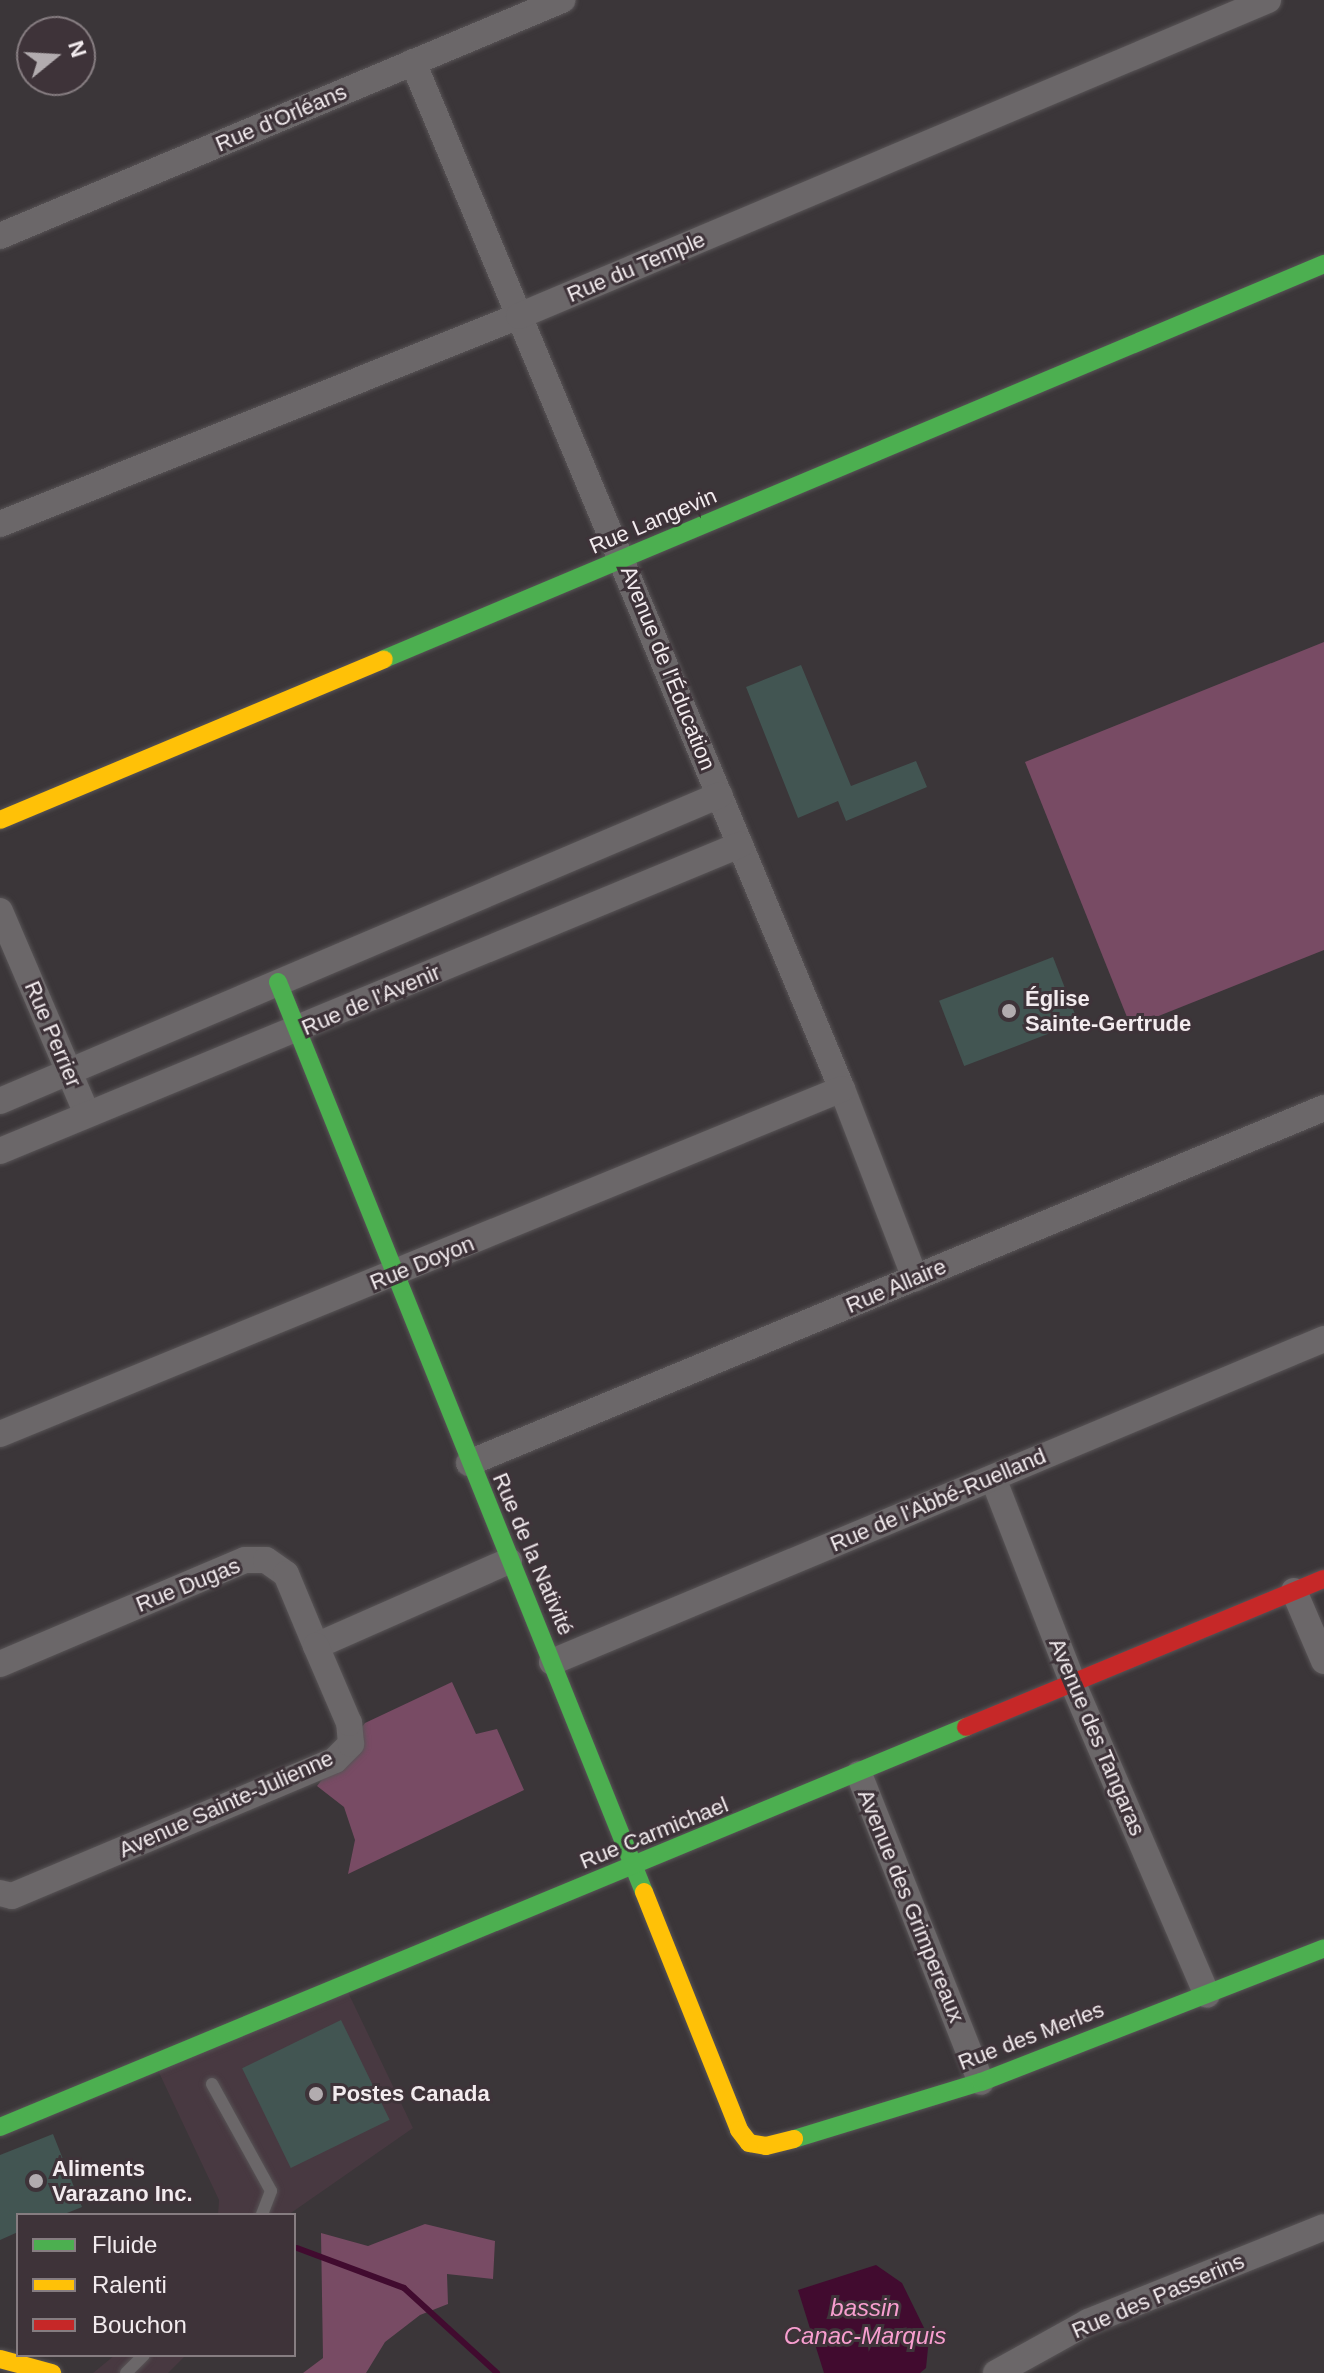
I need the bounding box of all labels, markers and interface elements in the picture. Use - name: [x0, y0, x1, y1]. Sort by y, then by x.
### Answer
- north arrow: [16, 16, 96, 96]
- text: N: [63, 38, 92, 60]
- street label: Rue d'Orléans: [211, 79, 351, 157]
- street label: Rue du Temple: [563, 226, 709, 308]
- street label: Rue Langevin: [585, 482, 721, 560]
- street label: Avenue de l'Éducation: [615, 562, 721, 774]
- street label: Rue de l'Avenir: [298, 959, 444, 1041]
- street label: Rue Perrier: [19, 977, 87, 1091]
- place label: Église Sainte-Gertrude: [1025, 985, 1191, 1036]
- marker: Église Sainte-Gertrude: [1000, 1002, 1018, 1020]
- street label: Rue Doyon: [366, 1230, 478, 1296]
- street label: Rue Allaire: [841, 1253, 951, 1319]
- street label: Rue de l'Abbé-Ruelland: [826, 1443, 1050, 1557]
- street label: Rue de la Nativité: [487, 1469, 579, 1639]
- street label: Rue Dugas: [132, 1552, 244, 1618]
- street label: Avenue des Tangaras: [1043, 1634, 1151, 1840]
- street label: Avenue Sainte-Julienne: [115, 1745, 337, 1863]
- street label: Avenue des Grimpereaux: [852, 1786, 970, 2026]
- street label: Rue Carmichael: [576, 1791, 732, 1875]
- street label: Rue des Merles: [954, 1996, 1108, 2076]
- place label: Postes Canada: [332, 2081, 490, 2107]
- marker: Postes Canada: [307, 2085, 325, 2103]
- place label: Aliments Varazano Inc.: [52, 2155, 193, 2206]
- marker: Aliments Varazano Inc.: [27, 2172, 45, 2190]
- legend: [16, 2213, 296, 2357]
- text: Fluide: [92, 2231, 157, 2258]
- street label: Rue des Passerins: [1068, 2248, 1248, 2344]
- text: Ralenti: [92, 2271, 167, 2298]
- water label: bassin Canac-Marquis: [784, 2294, 946, 2350]
- text: Bouchon: [92, 2311, 187, 2338]

